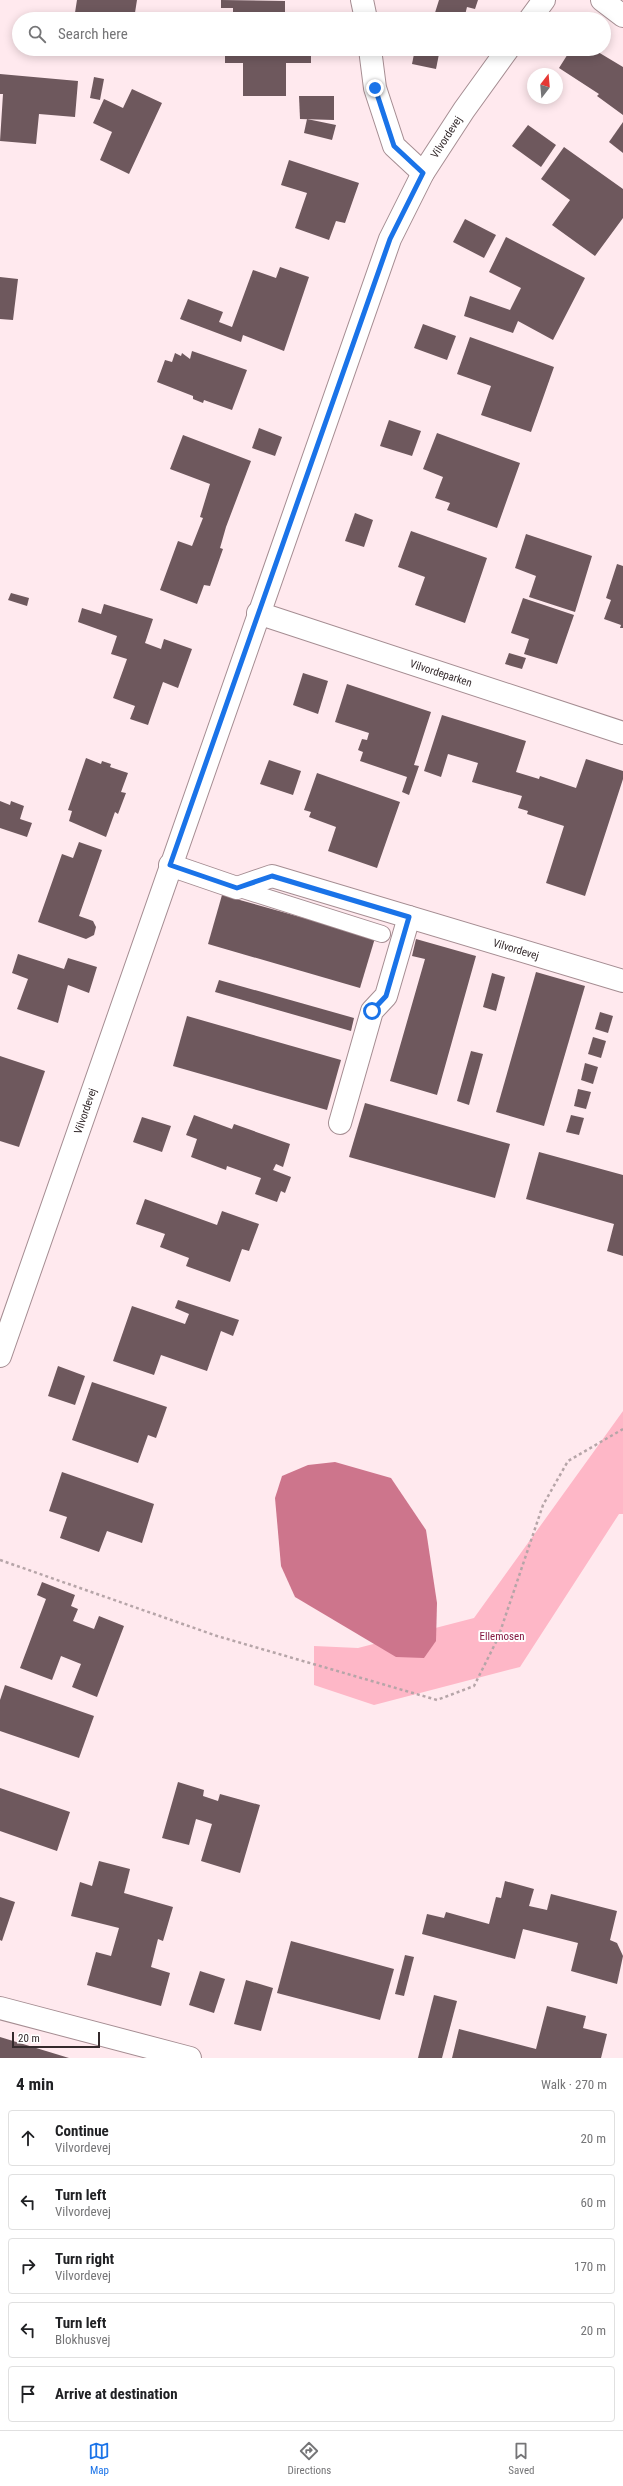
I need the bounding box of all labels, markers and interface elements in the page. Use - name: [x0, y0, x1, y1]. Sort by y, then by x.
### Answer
- search box: [12, 12, 611, 56]
- icon: search: [26, 23, 48, 45]
- text: Search here: [58, 25, 128, 43]
- north arrow: [527, 68, 563, 104]
- route end: [366, 79, 384, 97]
- street label: Vilvordevej: [428, 114, 465, 161]
- street label: Vilvordeparken: [408, 657, 474, 690]
- street label: Vilvordevej: [491, 936, 540, 963]
- route start: [363, 1002, 381, 1020]
- street label: Vilvordevej: [72, 1087, 99, 1136]
- park label: Ellemosen: [480, 1630, 524, 1643]
- scale bar: [12, 2030, 100, 2049]
- text: 20 m: [18, 2032, 40, 2045]
- text: 4 min: [16, 2074, 54, 2094]
- text: Walk · 270 m: [541, 2077, 607, 2092]
- text: Continue: [55, 2122, 109, 2140]
- icon: ahead: [17, 2127, 39, 2149]
- text: 20 m: [580, 2131, 606, 2146]
- text: Vilvordevej: [55, 2140, 111, 2155]
- text: Turn left: [55, 2186, 106, 2204]
- icon: left: [17, 2191, 39, 2213]
- text: 60 m: [580, 2195, 606, 2210]
- text: Vilvordevej: [55, 2204, 111, 2219]
- text: Turn right: [55, 2250, 114, 2268]
- icon: right: [17, 2255, 39, 2277]
- text: 170 m: [574, 2259, 606, 2274]
- text: Vilvordevej: [55, 2268, 111, 2283]
- text: Turn left: [55, 2314, 106, 2332]
- icon: left: [17, 2319, 39, 2341]
- text: 20 m: [580, 2323, 606, 2338]
- text: Blokhusvej: [55, 2332, 110, 2347]
- icon: arrive: [17, 2383, 39, 2405]
- text: Arrive at destination: [55, 2385, 178, 2403]
- tab: Map: [88, 2440, 110, 2477]
- tab: Directions: [287, 2440, 331, 2477]
- tab: Saved: [508, 2440, 535, 2477]

